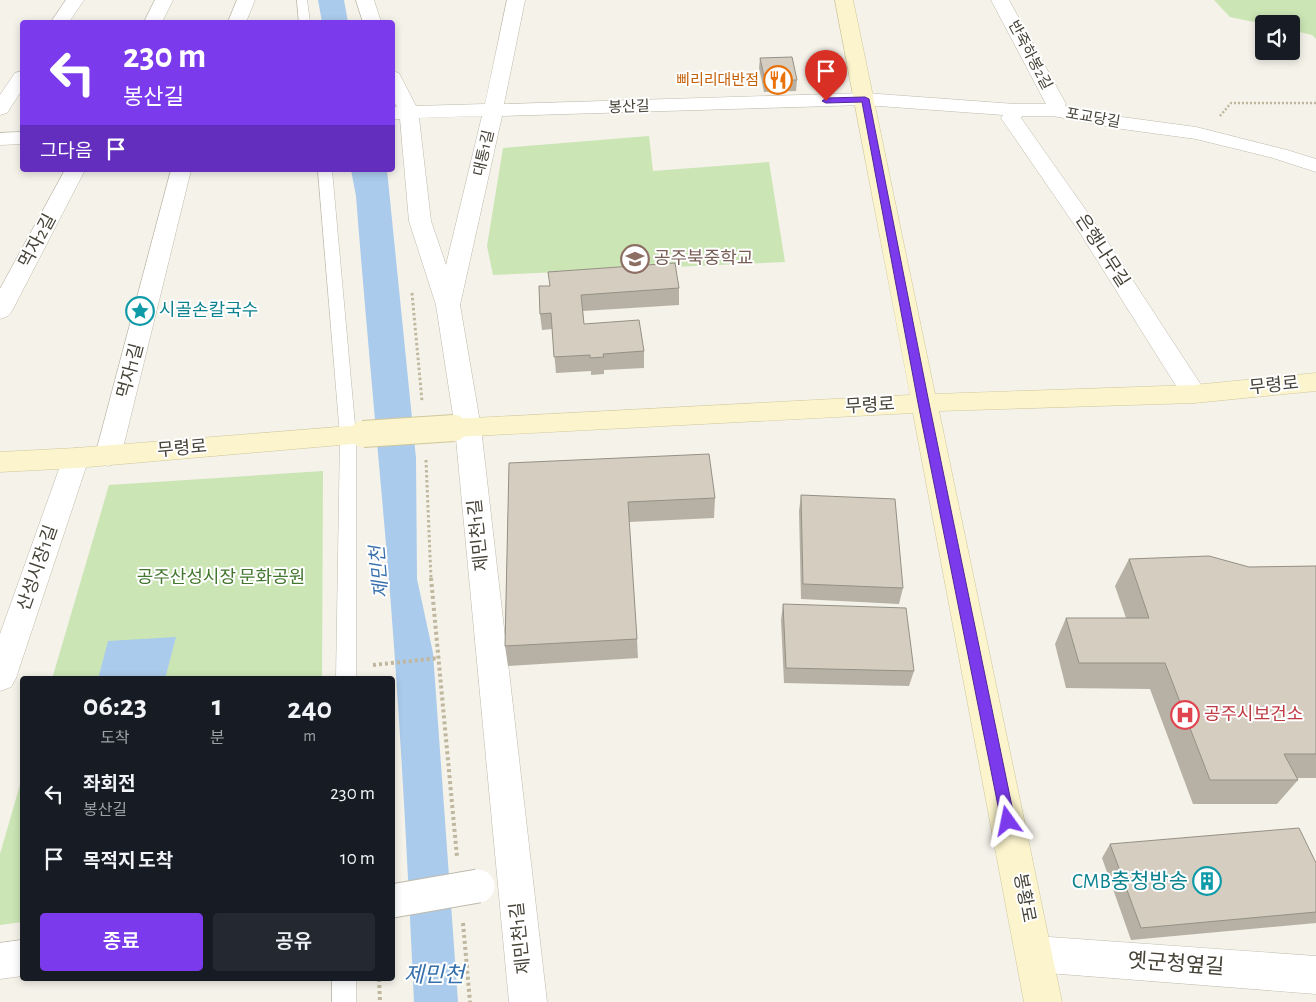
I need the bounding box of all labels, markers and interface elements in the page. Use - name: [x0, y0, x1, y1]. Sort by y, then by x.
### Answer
- map controls: [1255, 15, 1300, 60]
- button: sound: [1255, 15, 1300, 60]
- street label: 반죽하봉2길: [1006, 18, 1055, 92]
- text: 230 m: [123, 39, 206, 74]
- icon: left: [40, 40, 105, 105]
- pin: [805, 50, 847, 101]
- icon: arrive: [812, 57, 840, 85]
- restaurant icon: 삐리리대반점: [763, 65, 793, 95]
- place label: 삐리리대반점: [676, 72, 759, 88]
- text: 봉산길: [123, 86, 184, 108]
- street label: 봉산길: [608, 98, 650, 115]
- street label: 포교당길: [1065, 105, 1122, 130]
- street label: 대통1길: [470, 128, 497, 177]
- icon: arrive: [102, 135, 130, 163]
- text: 그다음: [40, 142, 92, 161]
- street label: 먹자2길: [15, 210, 60, 271]
- street label: 은행나무길: [1072, 211, 1133, 291]
- school or university icon: 공주북중학교: [620, 244, 650, 274]
- place label: 공주북중학교: [654, 249, 753, 268]
- place icon: 시골손칼국수: [125, 296, 155, 326]
- place label: 시골손칼국수: [159, 300, 258, 320]
- street label: 먹자1길: [113, 341, 147, 400]
- street label: 무령로: [1248, 373, 1300, 398]
- street label: 무령로: [845, 395, 895, 416]
- street label: 무령로: [156, 437, 208, 460]
- street label: 제민천1길: [464, 498, 492, 572]
- street label: 산성시장1길: [13, 522, 61, 613]
- water label: 제민천: [367, 544, 392, 599]
- park label: 공주산성시장 문화공원: [137, 567, 305, 587]
- text: 06:23: [83, 691, 147, 721]
- text: 1: [212, 691, 222, 721]
- text: 240: [287, 694, 332, 724]
- hospital icon: 공주시보건소: [1170, 700, 1200, 730]
- place label: 공주시보건소: [1204, 704, 1303, 724]
- text: m: [303, 728, 316, 744]
- text: 도착: [100, 730, 130, 746]
- text: 분: [210, 730, 224, 746]
- text: 좌회전: [83, 775, 135, 794]
- icon: left: [40, 780, 68, 808]
- text: 230 m: [330, 784, 375, 803]
- position arrow: [981, 794, 1033, 846]
- text: 봉산길: [83, 802, 127, 818]
- icon: arrive: [40, 845, 68, 873]
- text: 10 m: [340, 849, 375, 868]
- text: 목적지 도착: [83, 852, 173, 871]
- building icon: CMB충청방송: [1192, 866, 1222, 896]
- place label: CMB충청방송: [1072, 870, 1188, 892]
- street label: 봉황로: [1010, 872, 1040, 924]
- street label: 제민천1길: [506, 901, 534, 975]
- button: 종료: [40, 913, 203, 971]
- button: 공유: [213, 913, 375, 971]
- street label: 옛군청옆길: [1127, 949, 1225, 978]
- water label: 제민천: [404, 963, 467, 986]

